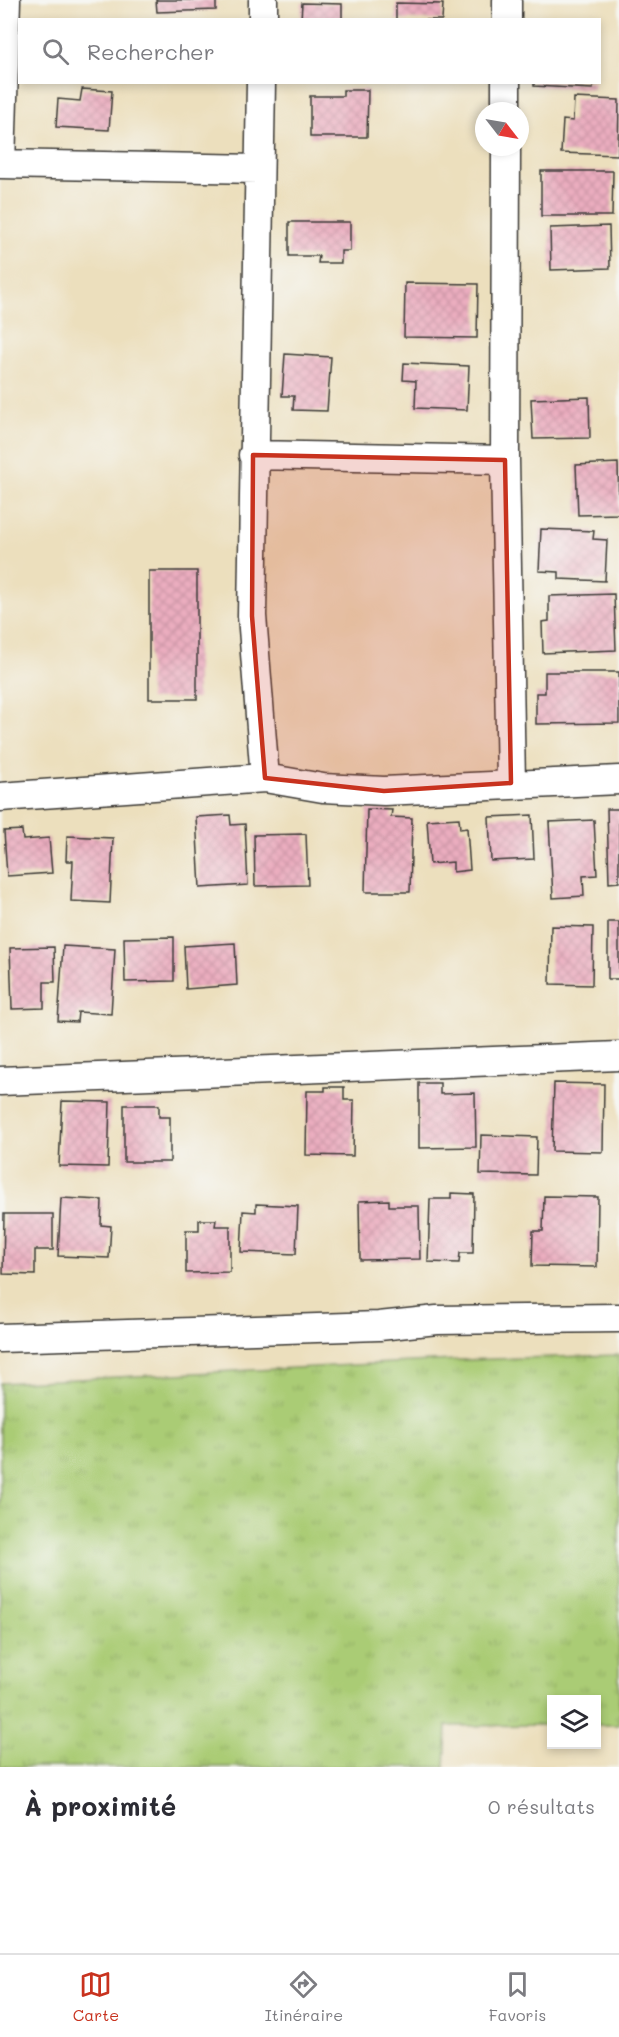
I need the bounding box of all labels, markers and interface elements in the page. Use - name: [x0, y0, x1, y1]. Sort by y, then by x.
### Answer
- search box: [18, 18, 601, 84]
- icon: search: [39, 35, 72, 68]
- text: Rechercher: [87, 37, 215, 66]
- north arrow: [475, 102, 529, 156]
- map controls: [547, 1695, 601, 1749]
- button: layers: [547, 1695, 601, 1749]
- text: À proximité: [24, 1789, 176, 1823]
- text: 0 résultats: [488, 1793, 595, 1819]
- tab: Carte: [73, 1968, 119, 2025]
- tab: Itinéraire: [265, 1968, 343, 2025]
- tab: Favoris: [489, 1968, 546, 2025]

